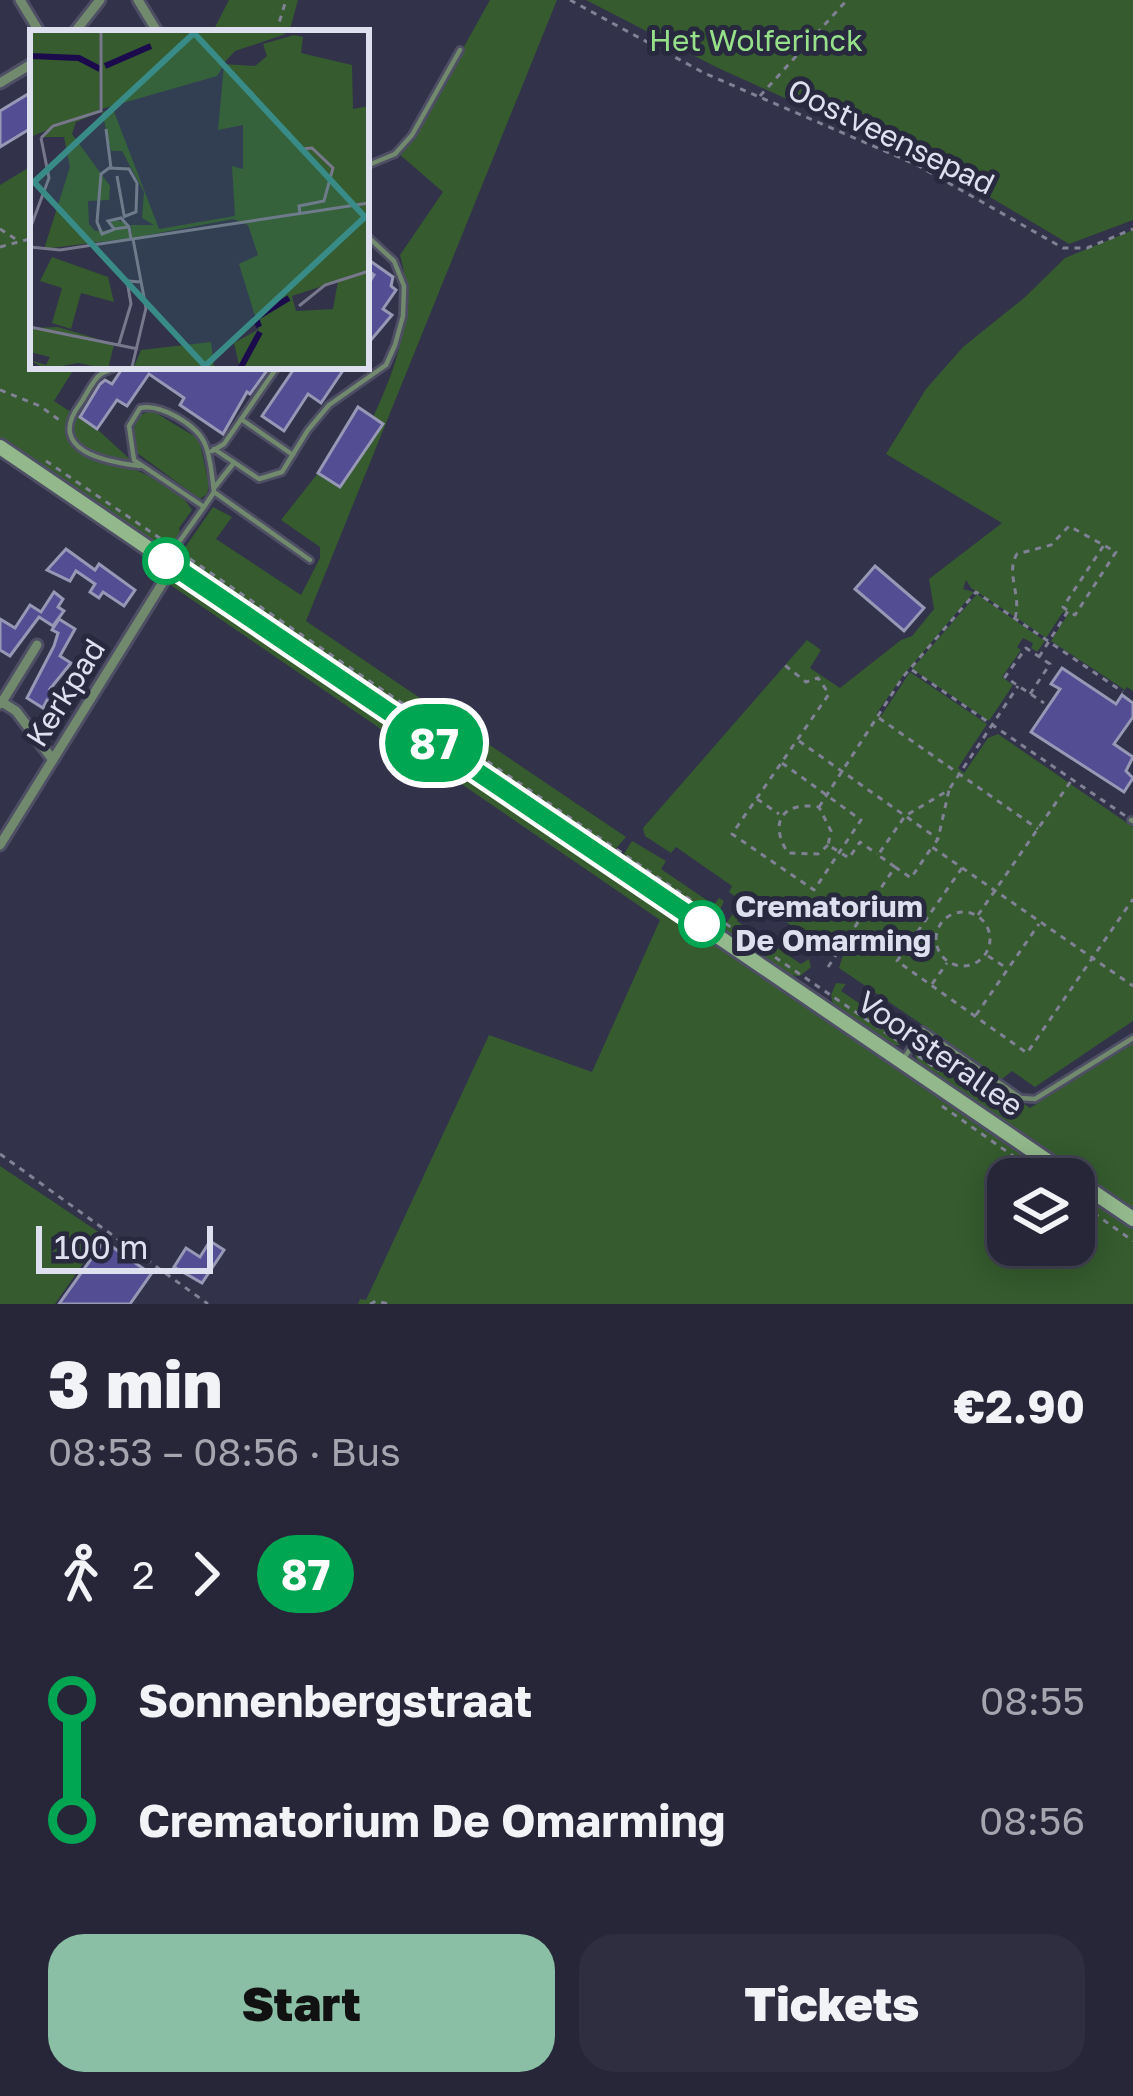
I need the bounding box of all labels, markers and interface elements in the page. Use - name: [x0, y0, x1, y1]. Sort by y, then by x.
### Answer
- park label: Het Wolferinck: [649, 22, 863, 58]
- inset map: [30, 30, 369, 369]
- street label: Oostveensepad: [782, 71, 1001, 202]
- unlabelled marker: [144, 539, 188, 583]
- street label: Kerkpad: [18, 632, 112, 753]
- line badge: 87: [380, 704, 488, 782]
- text: 87: [409, 718, 459, 768]
- place label: Crematorium De Omarming: [735, 888, 931, 958]
- marker: Crematorium De Omarming: [680, 902, 724, 946]
- street label: Voorsterallee: [851, 983, 1030, 1123]
- map controls: [987, 1158, 1095, 1266]
- button: layers: [987, 1158, 1095, 1266]
- scale bar: [36, 1220, 213, 1273]
- text: 100 m: [54, 1227, 148, 1266]
- text: 3 min: [48, 1343, 222, 1423]
- text: €2.90: [954, 1379, 1085, 1433]
- text: 08:53 – 08:56 · Bus: [48, 1428, 401, 1475]
- icon: walk: [48, 1541, 114, 1607]
- icon: forward: [173, 1541, 239, 1607]
- text: 87: [281, 1549, 330, 1599]
- text: 2: [132, 1551, 155, 1598]
- text: Sonnenbergstraat: [138, 1673, 532, 1727]
- text: 08:55: [980, 1677, 1085, 1724]
- text: Crematorium De Omarming: [138, 1793, 725, 1847]
- text: 08:56: [979, 1797, 1085, 1844]
- button: Start: [48, 1934, 555, 2072]
- button: Tickets: [579, 1934, 1085, 2072]

